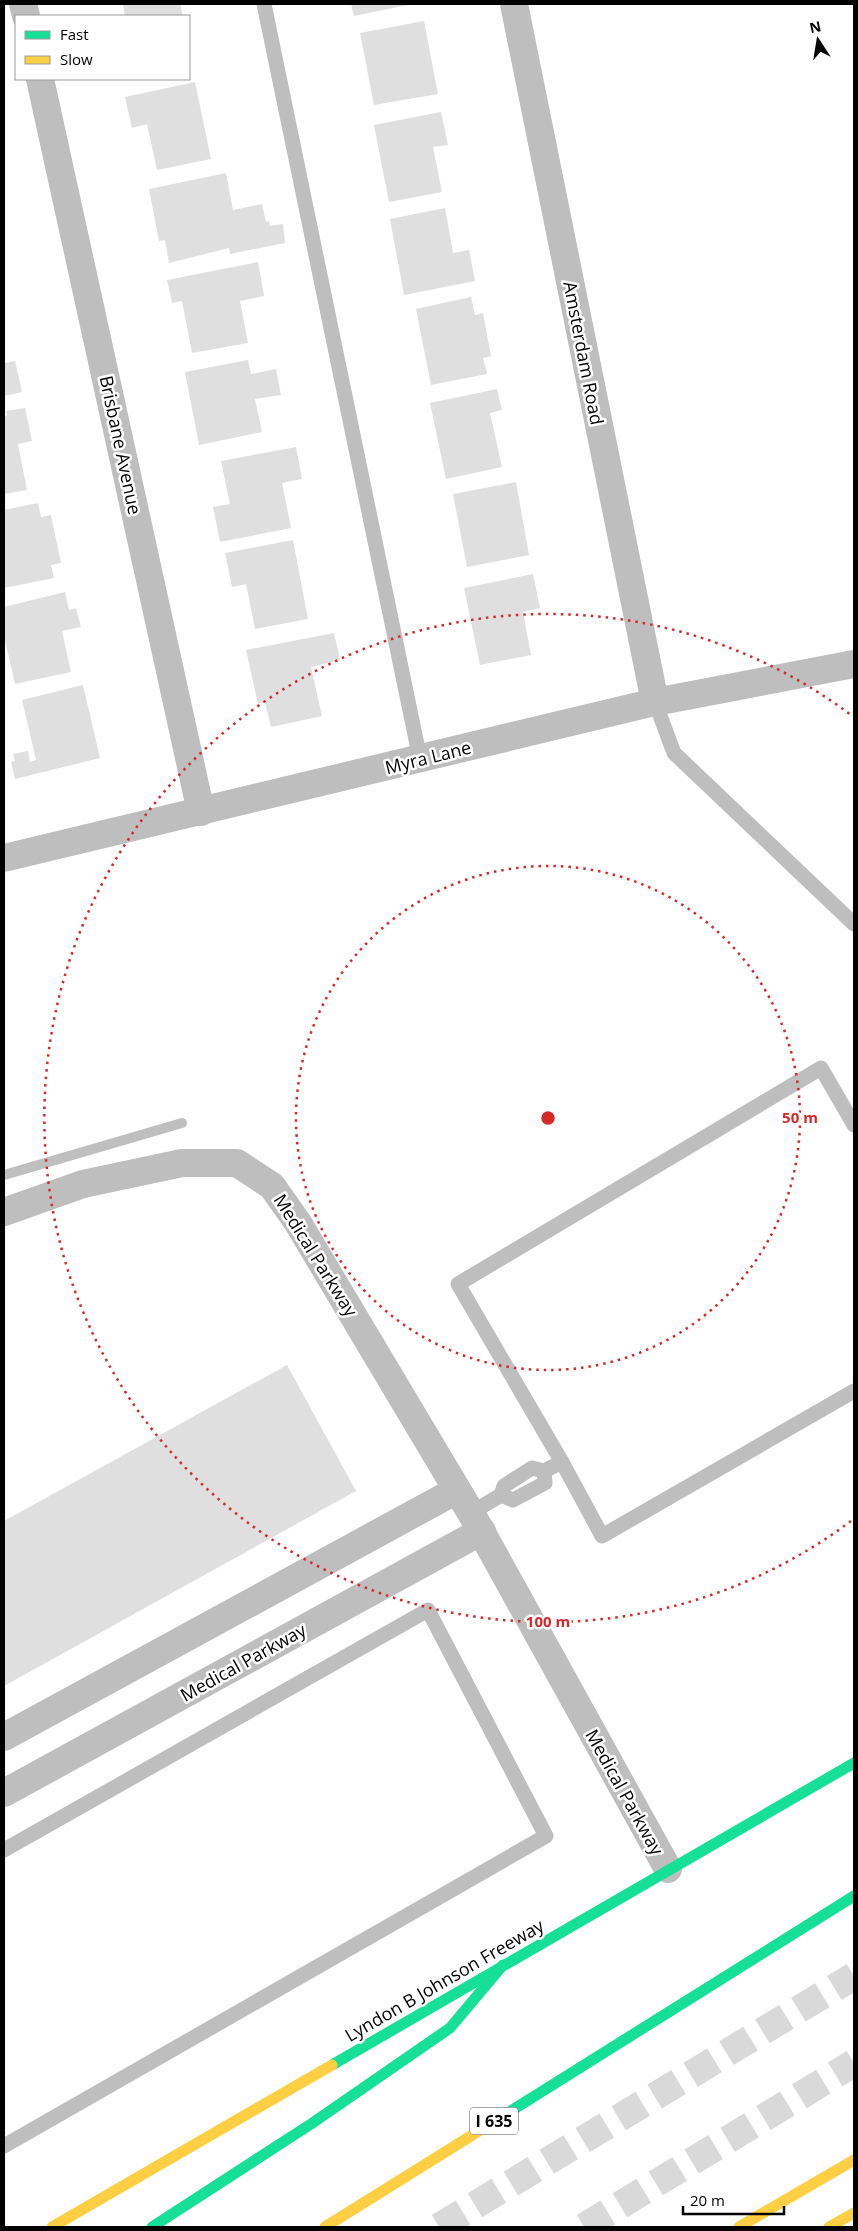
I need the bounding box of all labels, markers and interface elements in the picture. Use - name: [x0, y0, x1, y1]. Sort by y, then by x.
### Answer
- legend: [15, 15, 190, 80]
- north arrow: [793, 15, 843, 65]
- text: N: [808, 16, 823, 37]
- text: Fast: [60, 24, 89, 44]
- text: Slow: [60, 49, 93, 69]
- street label: Amsterdam Road: [558, 279, 610, 427]
- street label: Brisbane Avenue: [95, 373, 147, 517]
- street label: Myra Lane: [383, 735, 473, 779]
- text: 50 m: [782, 1107, 818, 1127]
- centre of rings: [539, 1109, 557, 1127]
- street label: Medical Parkway: [269, 1189, 364, 1322]
- text: 100 m: [526, 1611, 570, 1631]
- street label: Medical Parkway: [176, 1617, 311, 1707]
- street label: Medical Parkway: [580, 1725, 670, 1860]
- street label: Lyndon B Johnson Freeway: [340, 1913, 549, 2047]
- road number: I 635: [470, 2108, 518, 2134]
- scale bar: [683, 2184, 784, 2216]
- text: 20 m: [690, 2190, 725, 2210]

